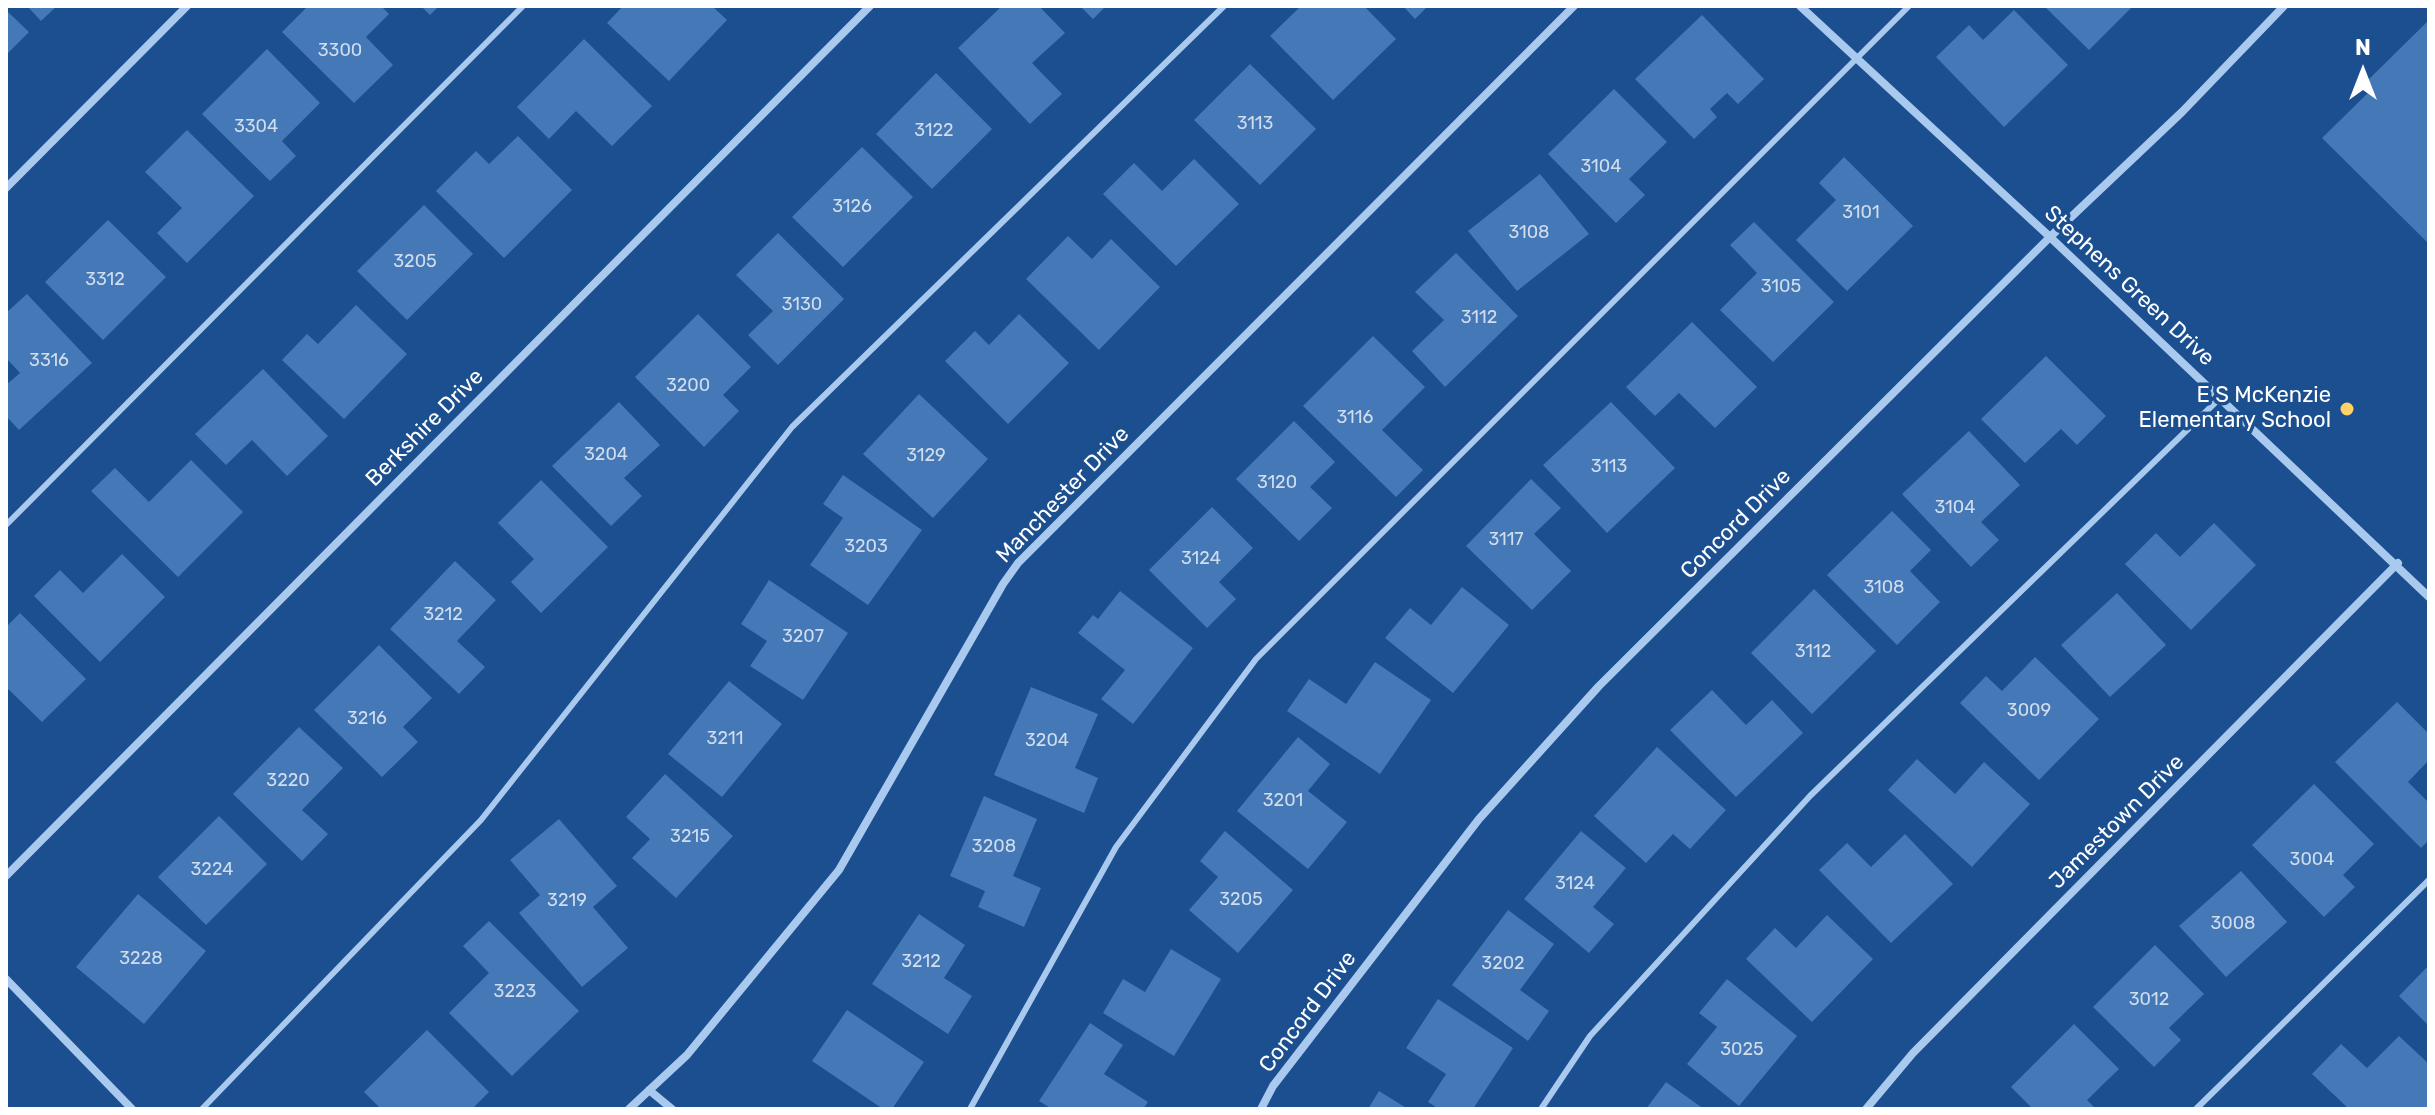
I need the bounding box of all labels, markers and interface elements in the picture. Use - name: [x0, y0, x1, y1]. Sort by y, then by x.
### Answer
- north arrow: [2323, 32, 2403, 112]
- text: N: [2355, 34, 2371, 61]
- house number: 3300: [318, 40, 362, 62]
- house number: 3113: [1237, 113, 1273, 135]
- house number: 3304: [234, 116, 278, 138]
- house number: 3122: [914, 120, 954, 142]
- house number: 3104: [1581, 156, 1621, 178]
- house number: 3126: [832, 196, 872, 218]
- street label: Stephens Green Drive: [2039, 200, 2219, 372]
- house number: 3101: [1842, 202, 1880, 224]
- house number: 3108: [1508, 222, 1550, 244]
- house number: 3205: [393, 251, 437, 273]
- house number: 3312: [85, 269, 125, 291]
- house number: 3105: [1761, 276, 1801, 298]
- house number: 3130: [782, 294, 822, 316]
- house number: 3112: [1461, 307, 1497, 329]
- house number: 3316: [29, 350, 69, 372]
- street label: Berkshire Drive: [361, 364, 489, 492]
- house number: 3200: [666, 375, 710, 397]
- place label: E S McKenzie Elementary School: [2138, 383, 2331, 434]
- marker: E S McKenzie Elementary School: [2338, 400, 2356, 418]
- house number: 3116: [1337, 407, 1373, 429]
- street label: Manchester Drive: [991, 421, 1135, 569]
- house number: 3204: [584, 444, 628, 466]
- house number: 3129: [906, 445, 946, 467]
- house number: 3113: [1591, 456, 1627, 478]
- street label: Concord Drive: [1675, 463, 1797, 585]
- house number: 3120: [1257, 472, 1297, 494]
- house number: 3104: [1935, 497, 1975, 519]
- house number: 3117: [1488, 529, 1524, 551]
- house number: 3203: [844, 536, 888, 558]
- house number: 3124: [1181, 548, 1221, 570]
- house number: 3108: [1863, 577, 1905, 599]
- house number: 3212: [423, 604, 463, 626]
- house number: 3207: [782, 626, 824, 648]
- house number: 3112: [1795, 641, 1831, 663]
- house number: 3009: [2007, 700, 2051, 722]
- house number: 3216: [347, 708, 387, 730]
- house number: 3211: [707, 728, 743, 750]
- house number: 3204: [1025, 730, 1069, 752]
- street label: Jamestown Drive: [2044, 749, 2190, 895]
- house number: 3220: [266, 770, 310, 792]
- house number: 3201: [1263, 790, 1303, 812]
- house number: 3215: [670, 826, 710, 848]
- house number: 3208: [972, 836, 1016, 858]
- house number: 3004: [2290, 849, 2334, 871]
- house number: 3224: [191, 859, 233, 881]
- house number: 3124: [1555, 873, 1595, 895]
- house number: 3205: [1219, 889, 1263, 911]
- house number: 3219: [547, 890, 587, 912]
- house number: 3008: [2210, 913, 2256, 935]
- street label: Concord Drive: [1254, 946, 1362, 1078]
- house number: 3228: [119, 948, 163, 970]
- house number: 3212: [901, 951, 941, 973]
- house number: 3202: [1481, 953, 1525, 975]
- house number: 3223: [494, 981, 536, 1003]
- house number: 3012: [2129, 989, 2169, 1011]
- house number: 3025: [1720, 1039, 1764, 1061]

